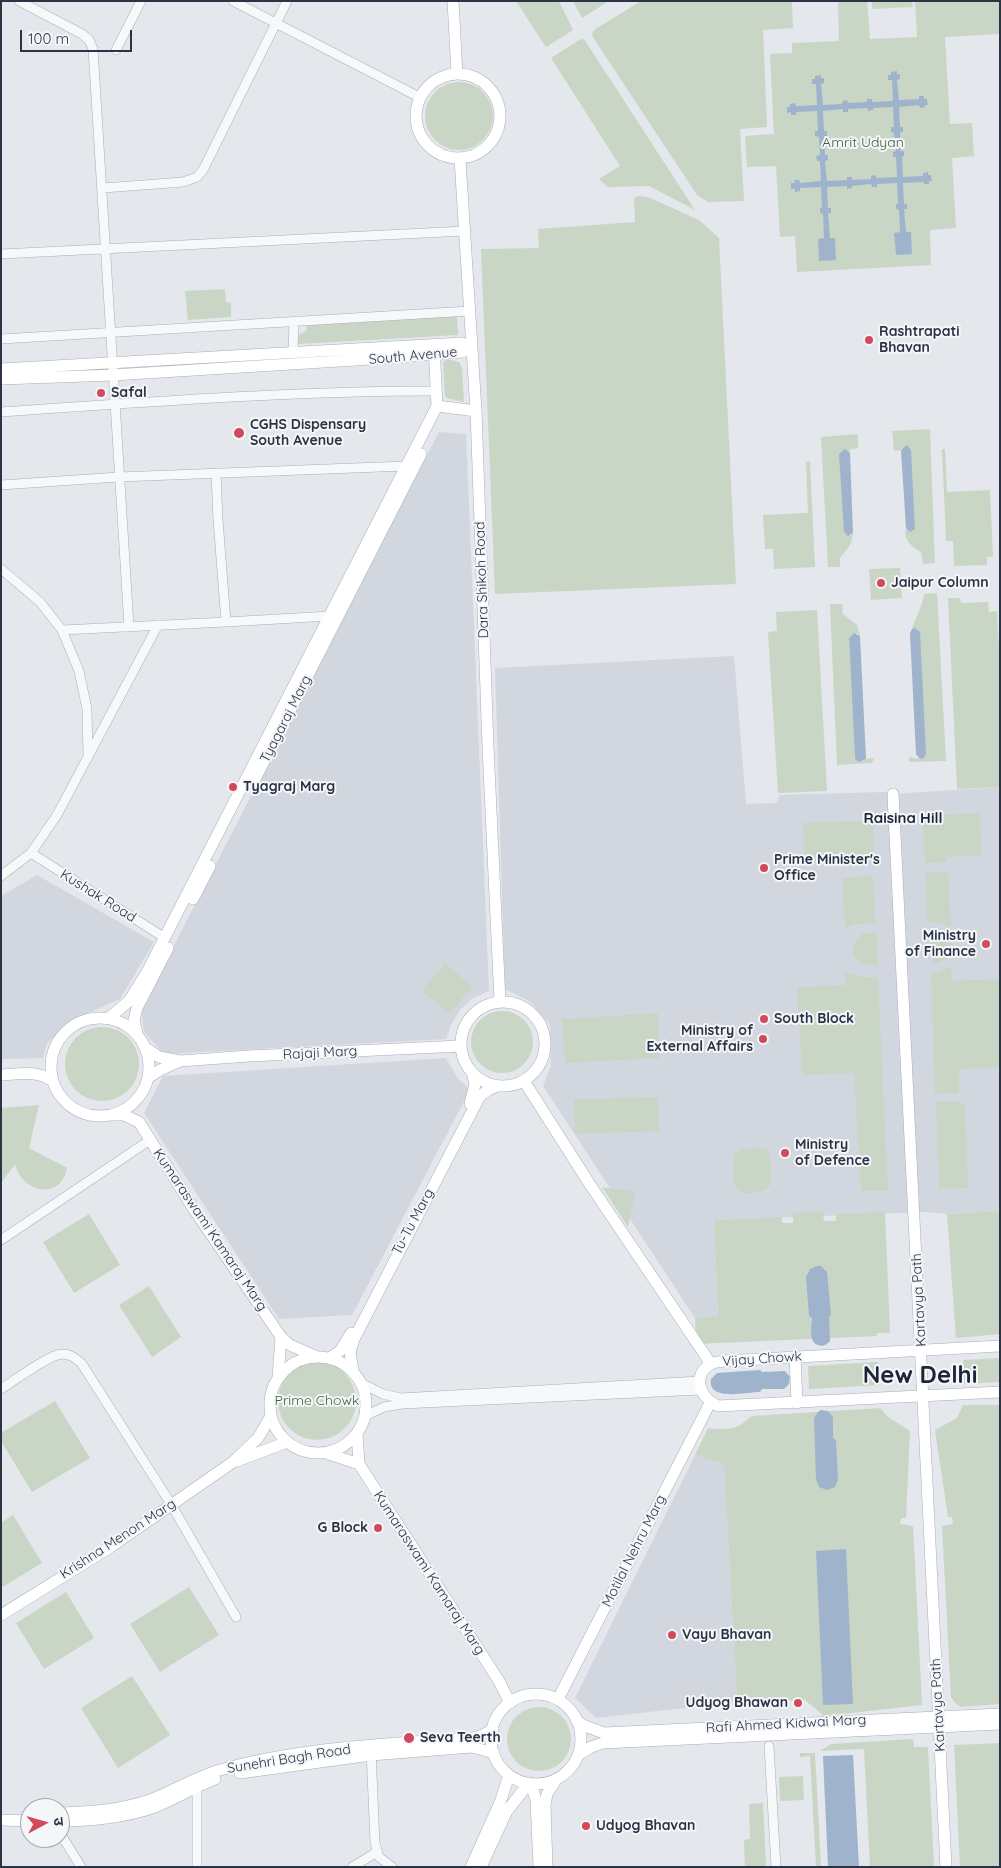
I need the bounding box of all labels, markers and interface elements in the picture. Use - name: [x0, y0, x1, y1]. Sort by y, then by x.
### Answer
- scale bar: [22, 20, 135, 52]
- text: 100 m: [28, 29, 69, 48]
- park label: Amrit Udyan: [822, 135, 904, 151]
- place label: Rashtrapati Bhavan: [879, 324, 959, 357]
- marker: Rashtrapati Bhavan: [863, 334, 875, 346]
- street label: South Avenue: [368, 344, 458, 368]
- place label: Safal: [111, 385, 147, 401]
- marker: Safal: [95, 387, 107, 399]
- place label: CGHS Dispensary South Avenue: [250, 417, 366, 450]
- marker: CGHS Dispensary South Avenue: [232, 426, 246, 440]
- street label: Dara Shikoh Road: [472, 521, 492, 639]
- place label: Jaipur Column: [891, 575, 989, 591]
- marker: Jaipur Column: [875, 577, 887, 589]
- street label: Tyagaraj Marg: [257, 672, 315, 766]
- place label: Tyagraj Marg: [243, 779, 335, 795]
- marker: Tyagraj Marg: [227, 781, 239, 793]
- district label: Raisina Hill: [863, 809, 943, 827]
- place label: Prime Minister's Office: [774, 852, 880, 884]
- marker: Prime Minister's Office: [758, 862, 770, 874]
- street label: Kushak Road: [57, 866, 139, 926]
- place label: Ministry of Finance: [905, 928, 976, 960]
- marker: Ministry of Finance: [980, 938, 992, 950]
- place label: South Block: [774, 1011, 854, 1027]
- marker: South Block: [758, 1013, 770, 1025]
- place label: Ministry of External Affairs: [647, 1023, 753, 1056]
- marker: Ministry of External Affairs: [757, 1033, 769, 1045]
- street label: Rajaji Marg: [282, 1043, 358, 1063]
- place label: Ministry of Defence: [795, 1137, 870, 1170]
- street label: Kumaraswami Kamaraj Marg: [149, 1146, 271, 1314]
- marker: Ministry of Defence: [779, 1147, 791, 1159]
- street label: Tu-Tu Marg: [389, 1186, 437, 1258]
- street label: Kartavya Path: [908, 1253, 930, 1347]
- street label: Vijay Chowk: [722, 1348, 802, 1370]
- district label: New Delhi: [863, 1362, 977, 1390]
- park label: Prime Chowk: [275, 1393, 359, 1409]
- street label: Kumaraswami Kamaraj Marg: [370, 1488, 488, 1658]
- street label: Motilal Nehru Marg: [598, 1492, 670, 1610]
- street label: Krishna Menon Marg: [57, 1495, 179, 1583]
- place label: G Block: [318, 1520, 368, 1536]
- marker: G Block: [372, 1522, 384, 1534]
- place label: Vayu Bhavan: [682, 1627, 771, 1643]
- marker: Vayu Bhavan: [666, 1629, 678, 1641]
- street label: Kartavya Path: [927, 1658, 949, 1752]
- place label: Udyog Bhawan: [686, 1695, 788, 1711]
- marker: Udyog Bhawan: [792, 1697, 804, 1709]
- street label: Rafi Ahmed Kidwai Marg: [705, 1711, 867, 1737]
- place label: Seva Teerth: [420, 1730, 501, 1746]
- marker: Seva Teerth: [402, 1731, 416, 1745]
- street label: Sunehri Bagh Road: [226, 1741, 352, 1777]
- north arrow: [20, 1798, 70, 1848]
- text: उ: [50, 1817, 68, 1827]
- place label: Udyog Bhavan: [596, 1818, 695, 1834]
- marker: Udyog Bhavan: [580, 1820, 592, 1832]

